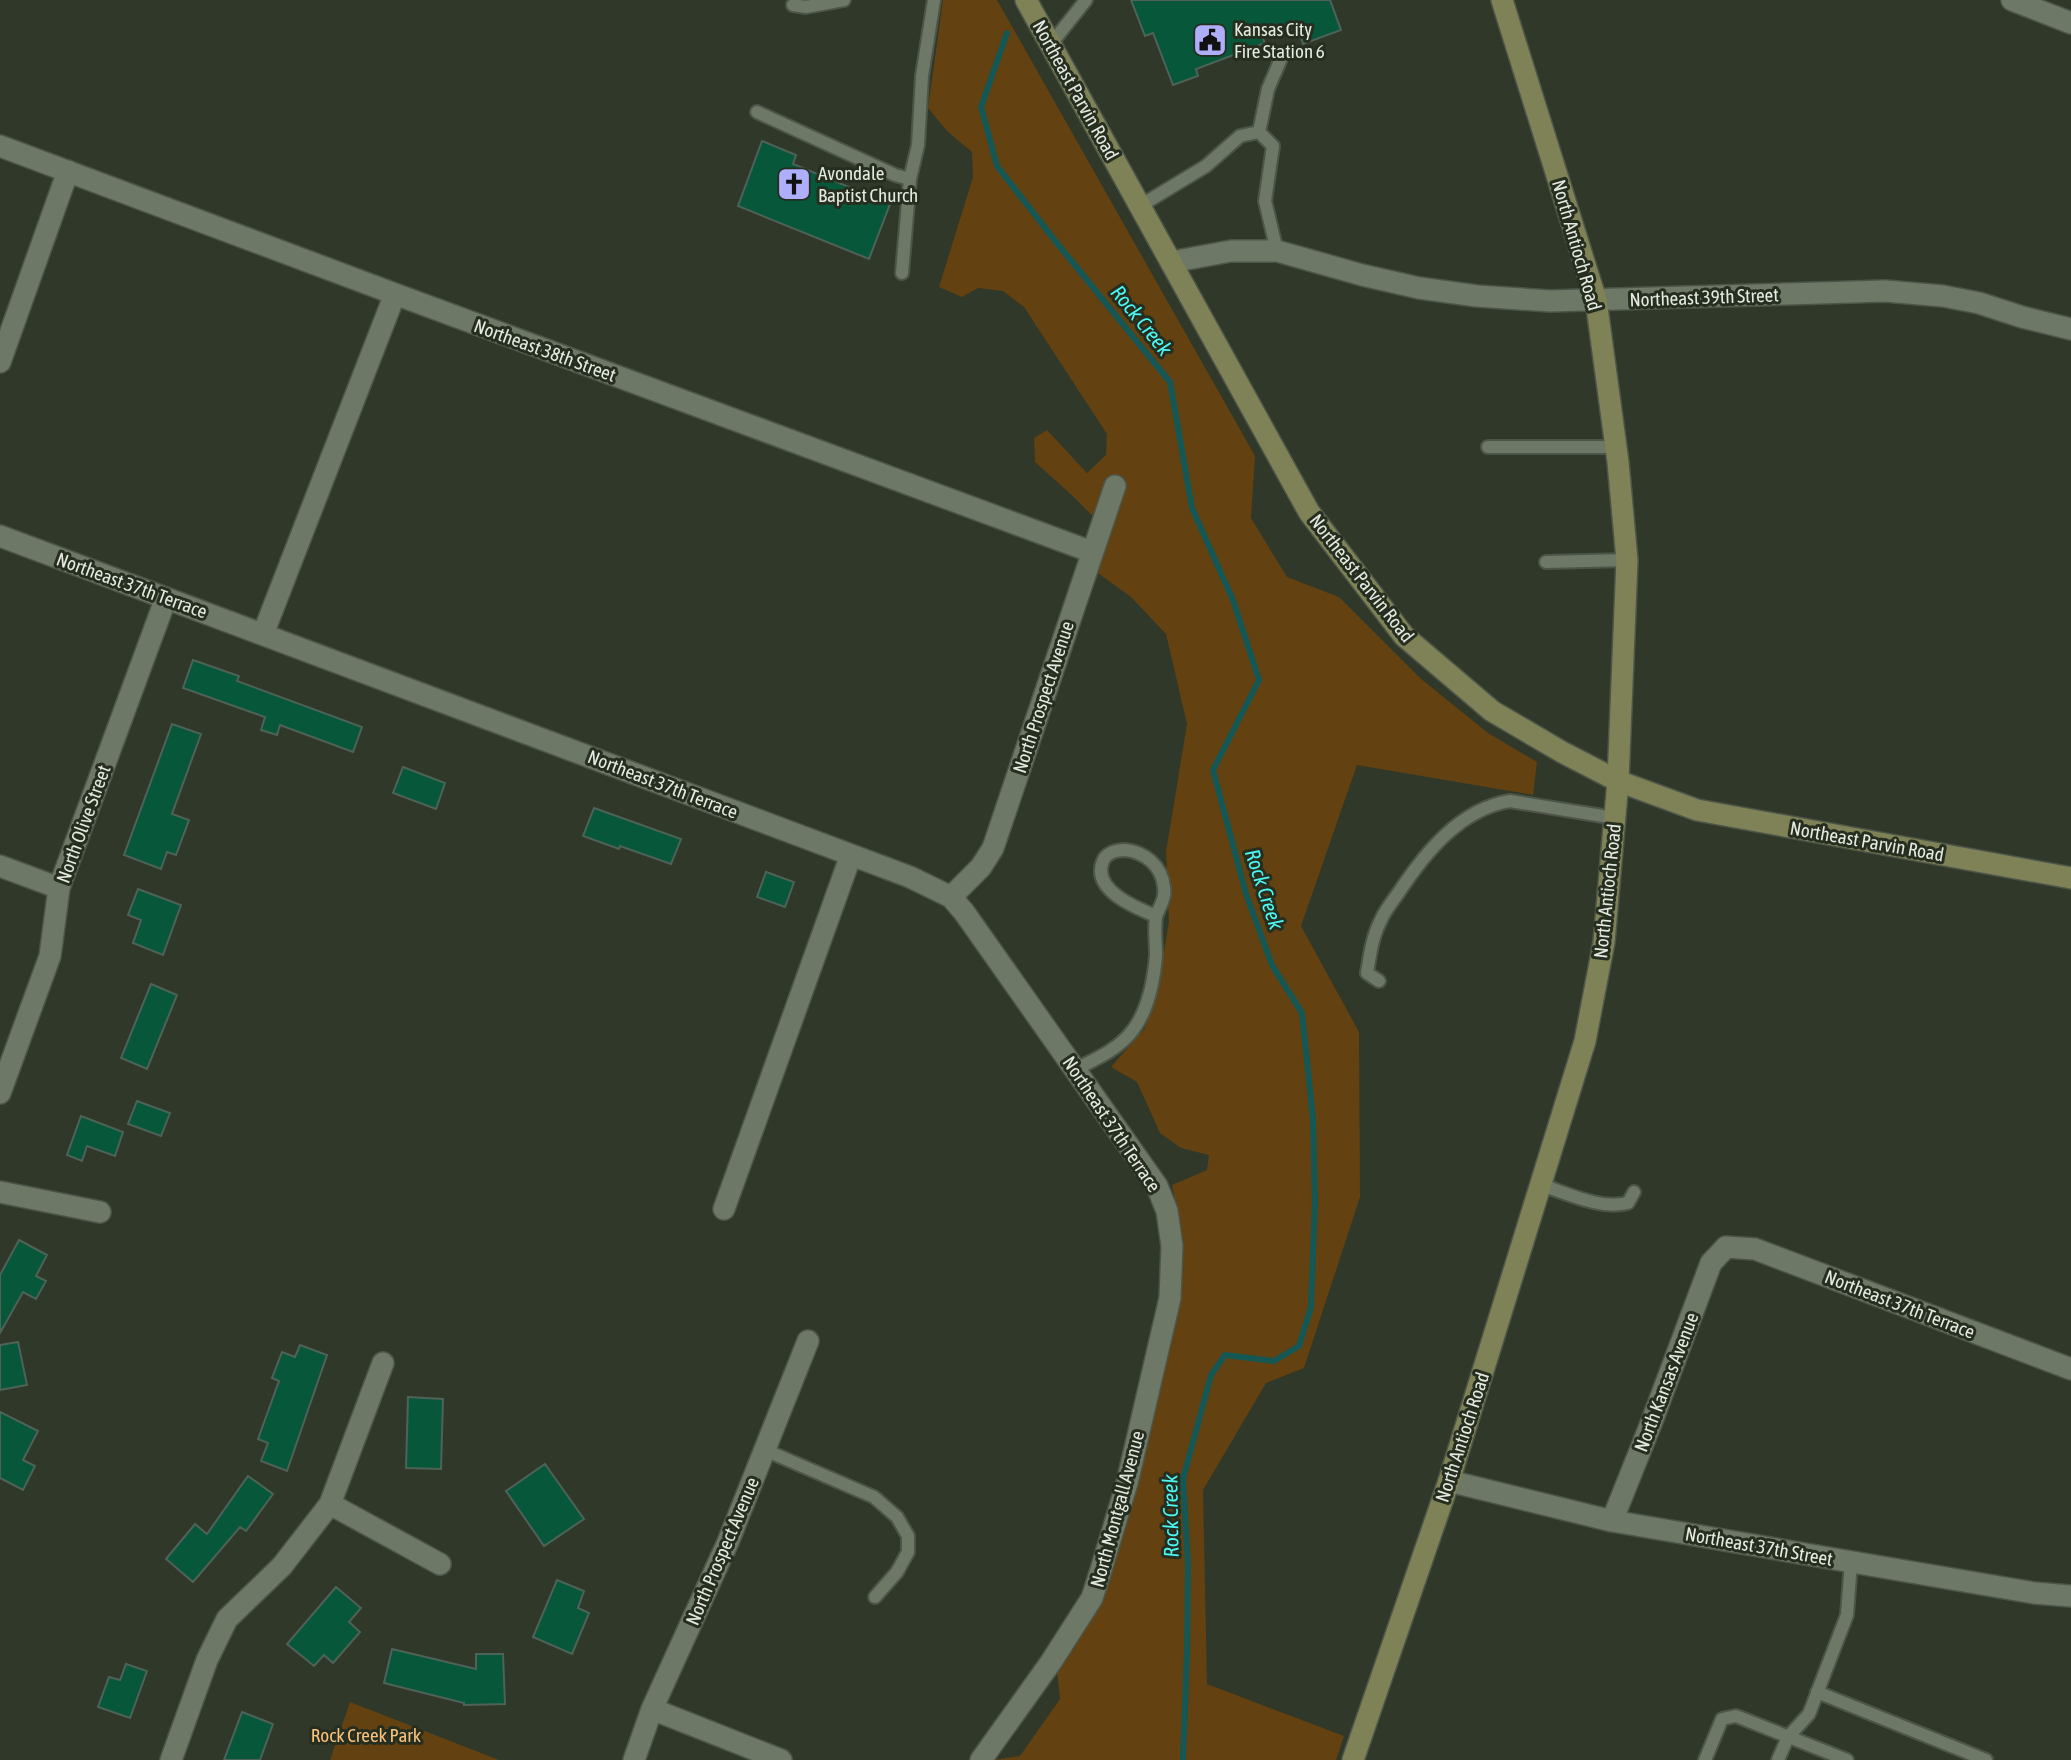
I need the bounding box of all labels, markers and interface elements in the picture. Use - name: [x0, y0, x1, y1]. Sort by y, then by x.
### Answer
- street label: Northeast Parvin Road: [1029, 16, 1123, 164]
- place label: Kansas City Fire Station 6: [1234, 18, 1325, 62]
- public building icon: Kansas City Fire Station 6: [1191, 21, 1229, 59]
- place label: Avondale Baptist Church: [818, 162, 918, 206]
- church icon: Avondale Baptist Church: [775, 165, 813, 203]
- street label: North Antioch Road: [1548, 177, 1606, 313]
- water label: Rock Creek: [1107, 280, 1178, 360]
- street label: Northeast 39th Street: [1629, 283, 1779, 311]
- street label: Northeast 38th Street: [471, 314, 619, 386]
- street label: Northeast Parvin Road: [1305, 510, 1419, 646]
- street label: Northeast 37th Terrace: [54, 548, 210, 622]
- street label: North Prospect Avenue: [1008, 618, 1078, 776]
- street label: Northeast 37th Terrace: [585, 745, 741, 823]
- street label: North Olive Street: [51, 762, 115, 886]
- street label: Northeast Parvin Road: [1788, 817, 1946, 865]
- street label: North Antioch Road: [1589, 823, 1625, 959]
- water label: Rock Creek: [1241, 846, 1289, 933]
- street label: Northeast 37th Terrace: [1058, 1052, 1166, 1196]
- street label: Northeast 37th Terrace: [1822, 1265, 1978, 1343]
- street label: North Kansas Avenue: [1629, 1309, 1703, 1455]
- street label: North Antioch Road: [1431, 1369, 1493, 1505]
- street label: North Montgall Avenue: [1086, 1428, 1148, 1590]
- water label: Rock Creek: [1157, 1473, 1183, 1558]
- street label: North Prospect Avenue: [681, 1474, 763, 1628]
- street label: Northeast 37th Street: [1684, 1522, 1834, 1570]
- park label: Rock Creek Park: [311, 1724, 422, 1746]

